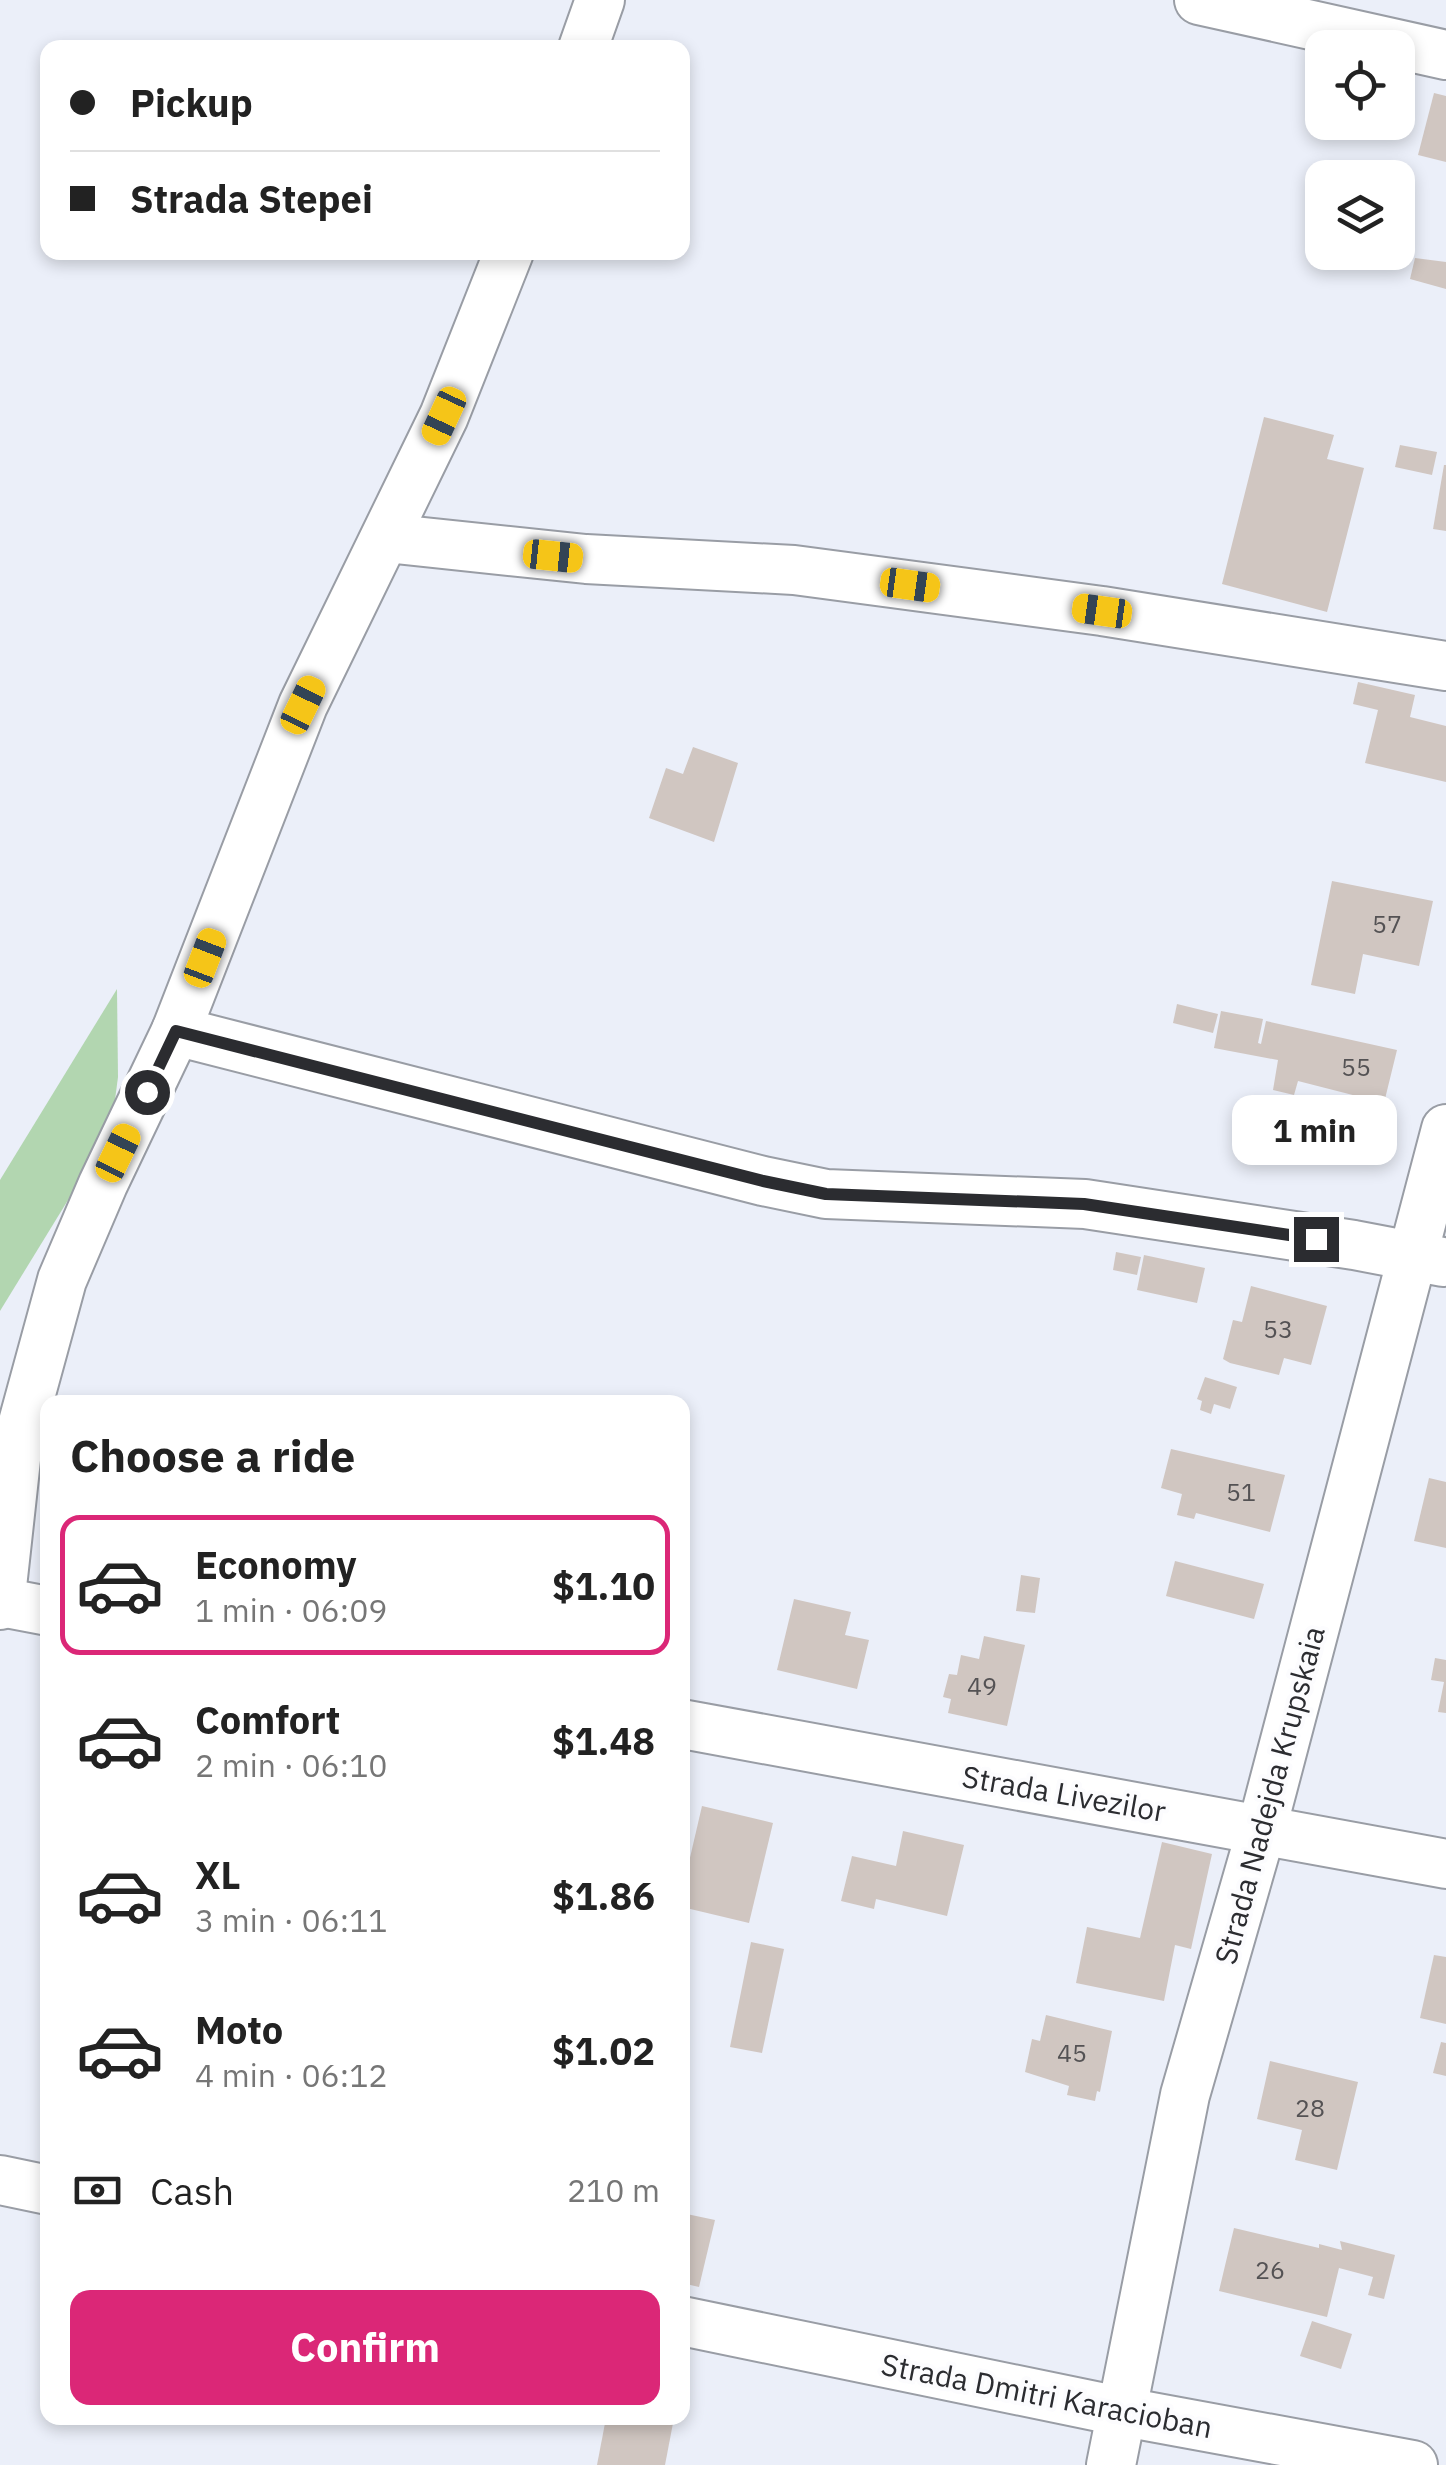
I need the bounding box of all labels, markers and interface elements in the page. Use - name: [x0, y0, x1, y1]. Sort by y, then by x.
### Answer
- map controls: [1305, 30, 1415, 270]
- button: locate: [1305, 30, 1415, 140]
- text: Pickup: [130, 78, 253, 127]
- button: layers: [1305, 160, 1415, 270]
- text: Strada Stepei: [130, 174, 373, 223]
- car: [418, 382, 470, 450]
- car: [522, 538, 584, 574]
- car: [878, 566, 942, 604]
- car: [1070, 592, 1134, 630]
- car: [276, 671, 330, 739]
- house number: 57: [1372, 907, 1402, 940]
- car: [180, 925, 230, 991]
- house number: 55: [1341, 1050, 1371, 1083]
- route start: [125, 1070, 170, 1115]
- callout: 1 min: [1234, 1094, 1398, 1164]
- text: 1 min: [1273, 1109, 1356, 1151]
- car: [91, 1119, 145, 1187]
- route end: [1294, 1217, 1339, 1262]
- house number: 53: [1263, 1312, 1293, 1345]
- text: Choose a ride: [70, 1426, 355, 1484]
- house number: 51: [1226, 1475, 1256, 1508]
- icon: car: [75, 1540, 165, 1630]
- text: Economy: [195, 1540, 357, 1589]
- text: $1.10: [552, 1561, 655, 1610]
- text: 1 min · 06:09: [195, 1589, 388, 1631]
- street label: Strada Nadejda Krupskaia: [1205, 1622, 1333, 1968]
- house number: 49: [967, 1669, 997, 1702]
- icon: car: [75, 1695, 165, 1785]
- text: Comfort: [195, 1695, 340, 1744]
- text: $1.48: [552, 1716, 655, 1765]
- text: 2 min · 06:10: [195, 1744, 388, 1786]
- street label: Strada Livezilor: [959, 1756, 1169, 1830]
- icon: car: [75, 1850, 165, 1940]
- text: XL: [195, 1850, 241, 1899]
- text: $1.86: [552, 1871, 655, 1920]
- text: 3 min · 06:11: [195, 1899, 388, 1941]
- icon: car: [75, 2005, 165, 2095]
- text: Moto: [195, 2005, 283, 2054]
- text: $1.02: [552, 2026, 655, 2075]
- house number: 45: [1057, 2036, 1087, 2069]
- text: 4 min · 06:12: [195, 2054, 388, 2096]
- house number: 28: [1295, 2091, 1325, 2124]
- icon: cash: [70, 2163, 125, 2218]
- text: Cash: [150, 2166, 234, 2215]
- text: 210 m: [567, 2169, 660, 2211]
- house number: 26: [1255, 2253, 1285, 2286]
- button: Confirm: [70, 2290, 660, 2405]
- street label: Strada Dmitri Karacioban: [878, 2344, 1216, 2446]

